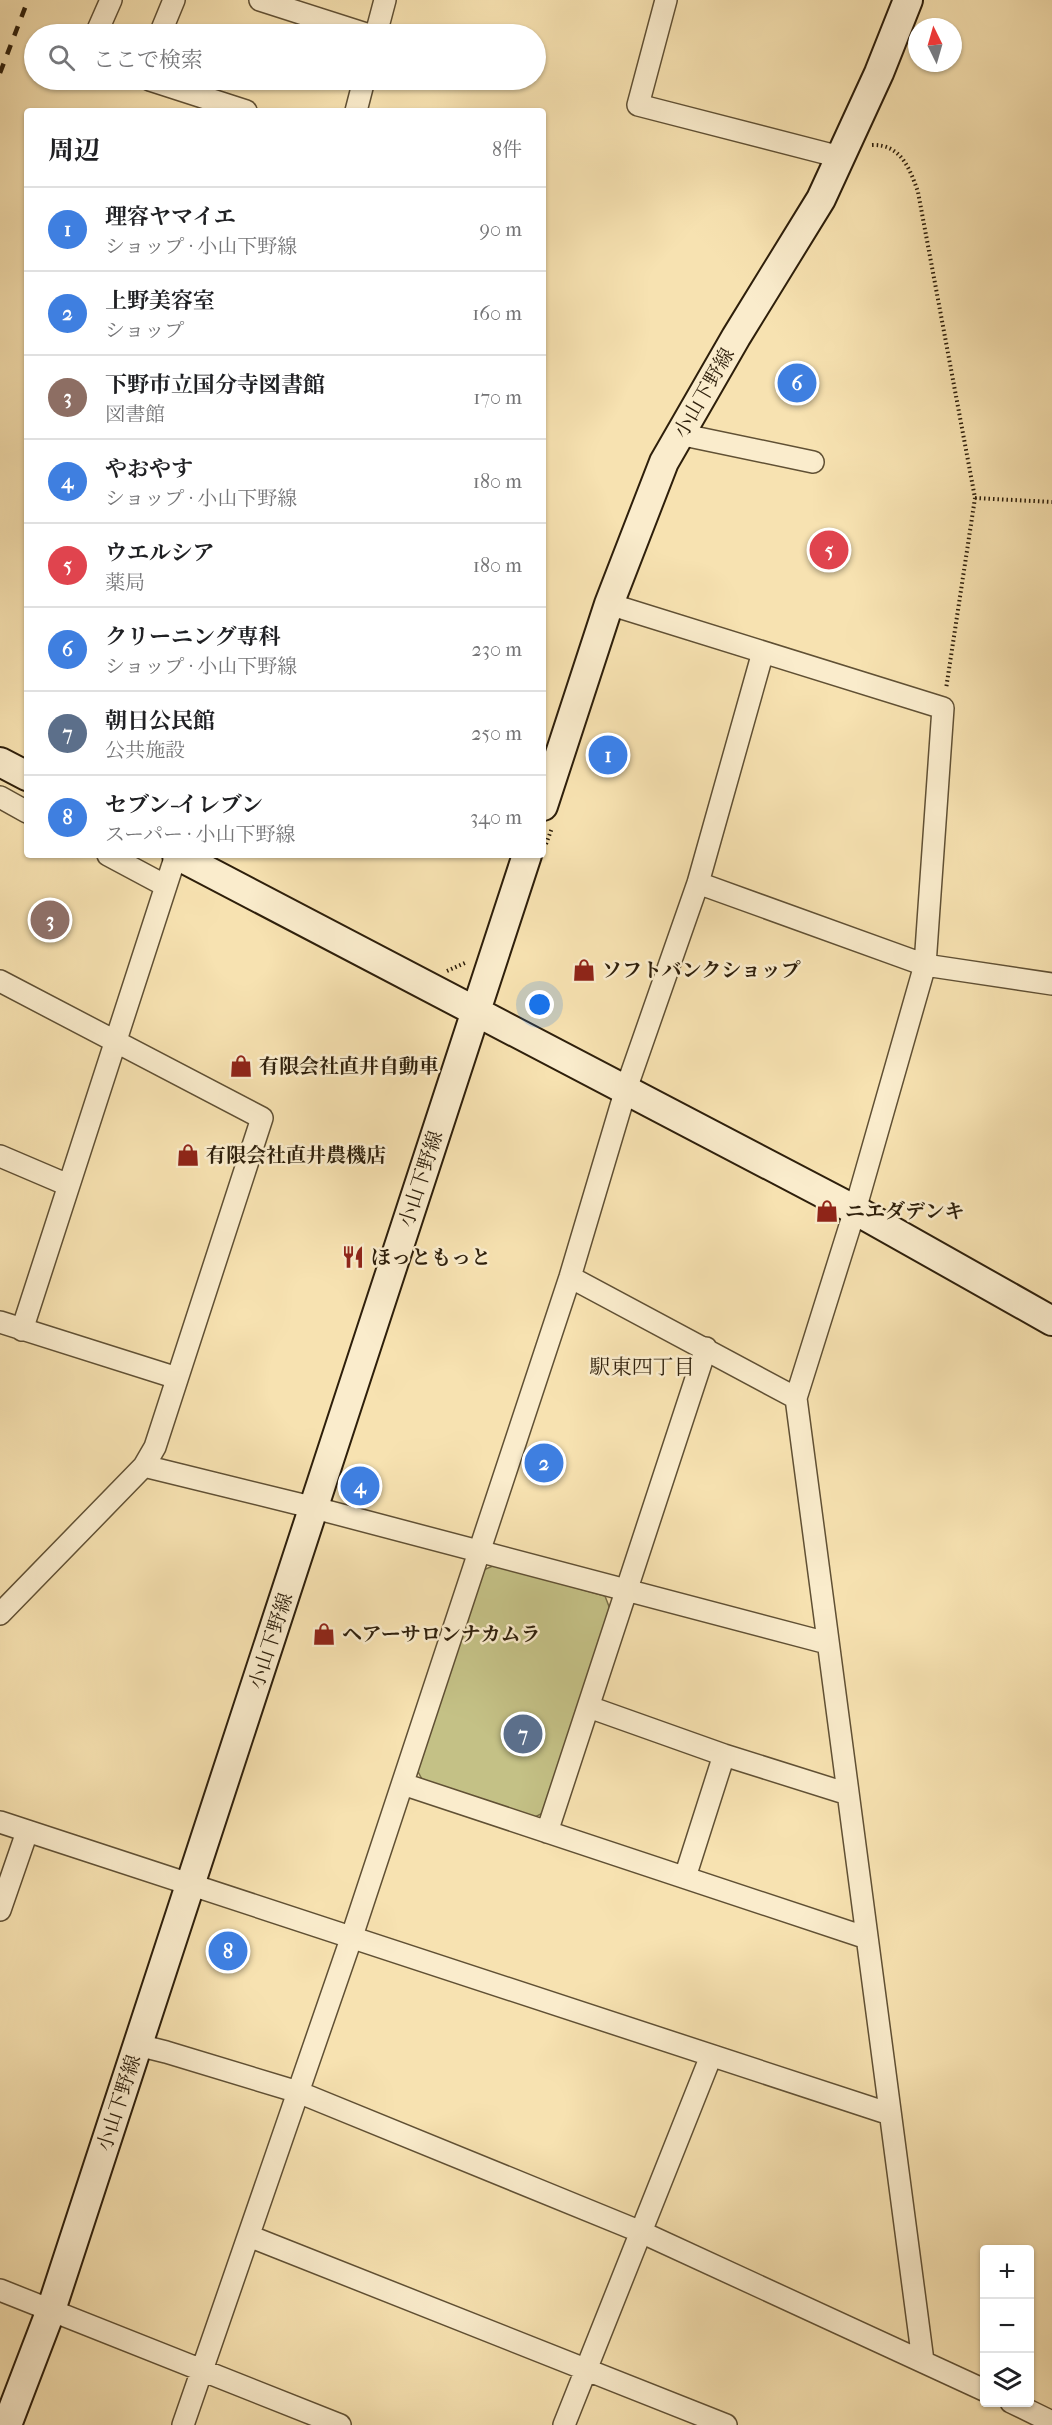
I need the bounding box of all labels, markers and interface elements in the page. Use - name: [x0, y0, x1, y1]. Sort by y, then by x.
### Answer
- north arrow: [908, 18, 962, 72]
- search box: [24, 24, 546, 90]
- icon: search: [45, 41, 78, 74]
- text: ここで検索: [93, 47, 203, 73]
- text: 周辺: [48, 135, 100, 166]
- text: 8件: [492, 138, 522, 161]
- text: 理容ヤマイエ: [105, 204, 236, 230]
- text: 1: [64, 218, 71, 241]
- text: 90 m: [480, 218, 522, 241]
- text: ショップ · 小山下野線: [105, 235, 297, 258]
- text: 上野美容室: [105, 288, 215, 314]
- text: 2: [62, 302, 73, 325]
- text: 160 m: [472, 302, 522, 325]
- text: ショップ: [105, 319, 185, 342]
- street label: 小山下野線: [669, 344, 739, 442]
- pin: 6: [778, 360, 816, 406]
- text: 下野市立国分寺図書館: [105, 372, 325, 398]
- text: 3: [63, 386, 72, 409]
- text: 170 m: [473, 386, 522, 409]
- text: 図書館: [105, 403, 165, 426]
- text: やおやす: [105, 456, 193, 482]
- text: 4: [62, 470, 73, 493]
- text: 180 m: [473, 470, 522, 493]
- text: ショップ · 小山下野線: [105, 487, 297, 510]
- pin: 5: [810, 528, 848, 572]
- text: ウエルシア: [105, 540, 214, 566]
- text: 5: [63, 554, 72, 577]
- text: 180 m: [473, 554, 522, 577]
- text: 薬局: [105, 571, 145, 594]
- text: クリーニング専科: [105, 624, 281, 650]
- text: 6: [62, 638, 73, 661]
- text: 230 m: [472, 638, 522, 661]
- text: ショップ · 小山下野線: [105, 655, 297, 678]
- text: 朝日公民館: [105, 708, 215, 734]
- text: 7: [63, 722, 72, 745]
- text: 250 m: [471, 722, 522, 745]
- pin: 1: [588, 732, 628, 777]
- text: 公共施設: [105, 739, 185, 762]
- text: セブン-イレブン: [105, 792, 263, 818]
- text: 8: [62, 806, 73, 829]
- text: 340 m: [470, 806, 522, 829]
- text: スーパー · 小山下野線: [105, 823, 296, 846]
- pin: 3: [31, 898, 70, 942]
- shop icon: ソフトバンクショップ: [571, 957, 597, 983]
- place label: ソフトバンクショップ: [602, 959, 801, 982]
- your location: [525, 990, 554, 1019]
- shop icon: 有限会社直井自動車: [228, 1053, 254, 1079]
- place label: 有限会社直井自動車: [259, 1055, 439, 1078]
- street label: 小山下野線: [395, 1128, 447, 1230]
- shop icon: 有限会社直井農機店: [175, 1142, 201, 1168]
- place label: 有限会社直井農機店: [206, 1144, 386, 1167]
- shop icon: ニエダデンキ: [814, 1198, 840, 1224]
- place label: ニエダデンキ: [845, 1200, 965, 1223]
- restaurant icon: ほっともっと: [340, 1244, 366, 1270]
- place label: ほっともっと: [371, 1246, 491, 1269]
- district label: 駅東四丁目: [590, 1355, 695, 1379]
- pin: 2: [524, 1440, 564, 1486]
- pin: 4: [340, 1464, 380, 1508]
- street label: 小山下野線: [245, 1590, 297, 1692]
- shop icon: ヘアーサロンナカムラ: [311, 1621, 337, 1647]
- place label: ヘアーサロンナカムラ: [342, 1623, 540, 1646]
- pin: 7: [504, 1712, 542, 1756]
- pin: 8: [208, 1928, 248, 1974]
- street label: 小山下野線: [93, 2052, 145, 2154]
- map controls: [980, 2245, 1034, 2407]
- button: +: [980, 2245, 1034, 2299]
- button: −: [980, 2299, 1034, 2353]
- button: layers: [980, 2353, 1034, 2407]

